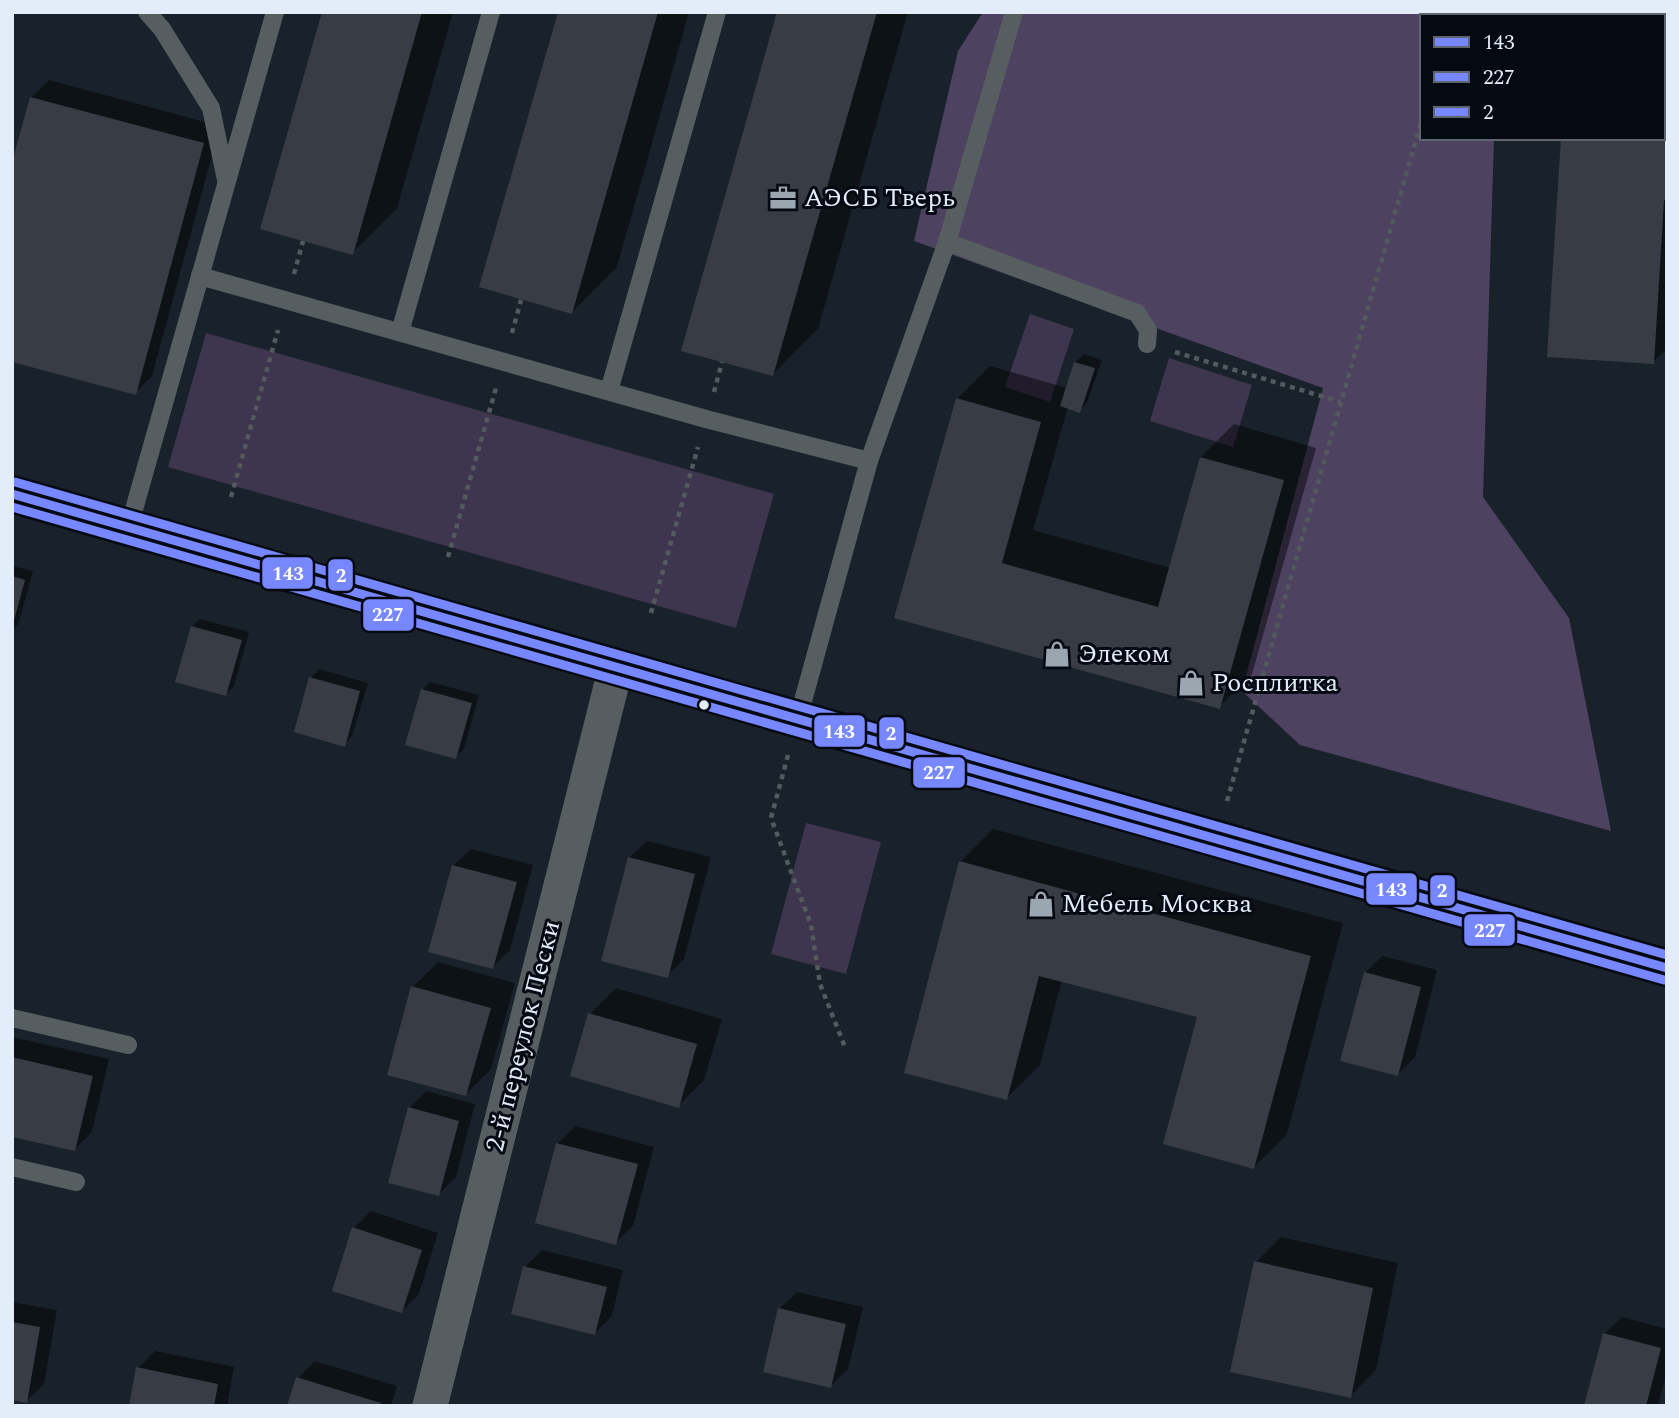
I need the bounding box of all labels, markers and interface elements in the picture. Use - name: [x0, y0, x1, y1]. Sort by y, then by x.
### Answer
- legend: [1420, 14, 1665, 140]
- text: 143: [1483, 27, 1515, 59]
- text: 227: [1483, 62, 1515, 94]
- text: 2: [1483, 97, 1494, 129]
- place label: АЭСБ Тверь: [804, 178, 955, 218]
- office icon: АЭСБ Тверь: [768, 183, 798, 213]
- line badge: 143: [261, 556, 314, 590]
- line badge: 2: [327, 558, 354, 592]
- text: 143: [272, 560, 304, 589]
- text: 2: [336, 562, 346, 591]
- line badge: 227: [362, 598, 415, 632]
- text: 227: [372, 601, 404, 630]
- place label: Элеком: [1078, 634, 1170, 674]
- shop icon: Элеком: [1042, 639, 1072, 669]
- place label: Росплитка: [1212, 663, 1339, 703]
- shop icon: Росплитка: [1176, 668, 1206, 698]
- unlabelled marker: [697, 698, 711, 712]
- line badge: 143: [813, 714, 866, 748]
- line badge: 2: [878, 716, 905, 750]
- text: 143: [823, 718, 855, 747]
- text: 2: [886, 720, 896, 749]
- line badge: 227: [912, 756, 966, 789]
- text: 227: [923, 759, 955, 788]
- line badge: 143: [1365, 872, 1418, 906]
- line badge: 2: [1429, 874, 1456, 907]
- text: 143: [1375, 876, 1407, 905]
- text: 2: [1437, 877, 1447, 906]
- place label: Мебель Москва: [1062, 884, 1253, 924]
- shop icon: Мебель Москва: [1026, 889, 1056, 919]
- line badge: 227: [1463, 913, 1516, 947]
- street label: 2-й переулок Пески: [475, 916, 571, 1156]
- text: 227: [1474, 917, 1506, 946]

